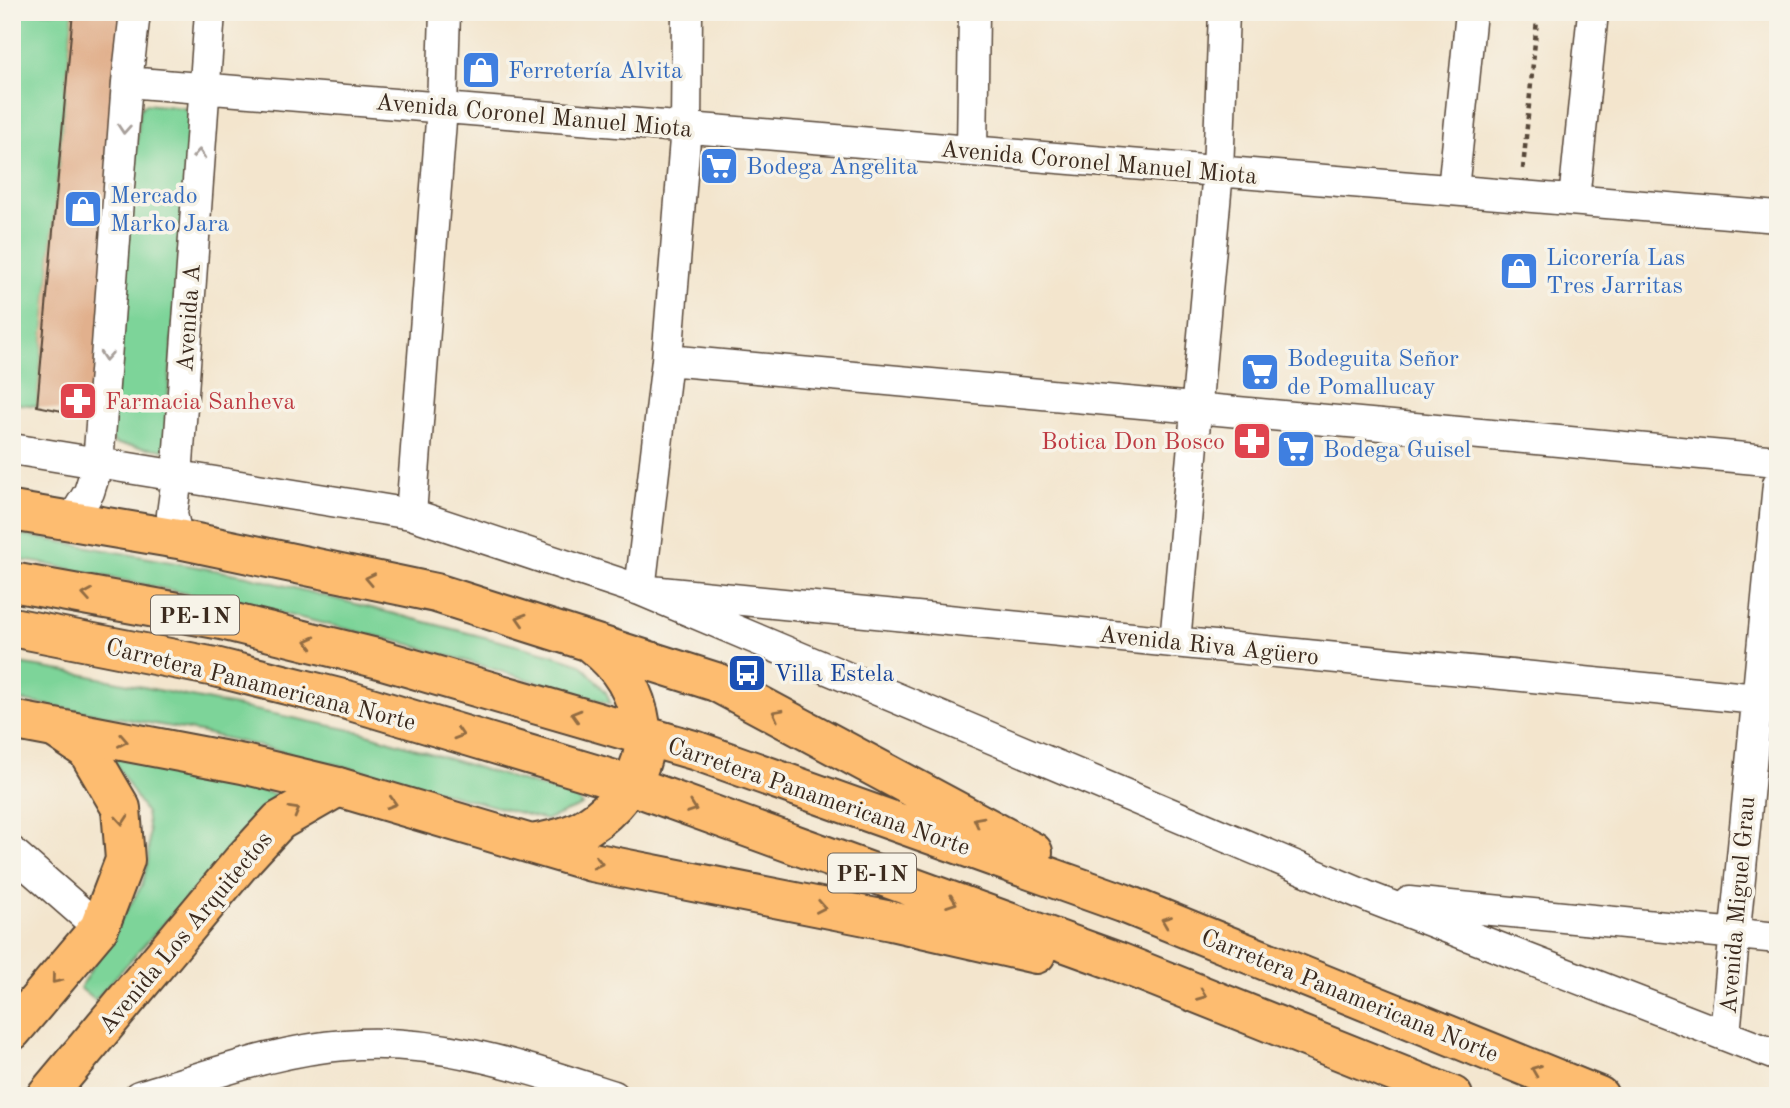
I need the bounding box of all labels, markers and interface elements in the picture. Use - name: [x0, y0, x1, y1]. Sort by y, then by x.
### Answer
- shop icon: Ferretería Alvita: [460, 49, 502, 91]
- place label: Ferretería Alvita: [508, 60, 683, 84]
- street label: Avenida Coronel Manuel Miota: [375, 91, 693, 143]
- one-way arrow: [116, 124, 131, 135]
- street label: Avenida Coronel Manuel Miota: [940, 138, 1258, 190]
- supermarket icon: Bodega Angelita: [698, 145, 740, 187]
- one-way arrow: [191, 149, 206, 160]
- place label: Bodega Angelita: [746, 156, 918, 180]
- place label: Mercado Marko Jara: [110, 185, 230, 237]
- shop icon: Mercado Marko Jara: [62, 188, 104, 230]
- place label: Licorería Las Tres Jarritas: [1546, 247, 1685, 299]
- shop icon: Licorería Las Tres Jarritas: [1498, 250, 1540, 292]
- street label: Avenida A: [174, 263, 206, 373]
- place label: Bodeguita Señor de Pomallucay: [1287, 348, 1459, 400]
- one-way arrow: [99, 351, 114, 362]
- supermarket icon: Bodeguita Señor de Pomallucay: [1239, 351, 1281, 393]
- pharmacy icon: Farmacia Sanheva: [57, 380, 99, 422]
- place label: Farmacia Sanheva: [105, 391, 296, 415]
- pharmacy icon: Botica Don Bosco: [1231, 420, 1273, 462]
- supermarket icon: Bodega Guisel: [1275, 428, 1317, 470]
- place label: Botica Don Bosco: [1041, 431, 1225, 455]
- place label: Bodega Guisel: [1323, 439, 1471, 463]
- one-way arrow: [364, 572, 376, 587]
- one-way arrow: [81, 589, 93, 604]
- road number: PE-1N: [151, 596, 239, 635]
- one-way arrow: [515, 613, 527, 628]
- street label: Avenida Riva Agüero: [1098, 624, 1320, 670]
- street label: Carretera Panamericana Norte: [103, 636, 418, 736]
- one-way arrow: [304, 636, 316, 650]
- bus stop icon: Villa Estela: [726, 652, 768, 694]
- place label: Villa Estela: [774, 663, 894, 687]
- one-way arrow: [570, 709, 582, 724]
- one-way arrow: [772, 709, 785, 723]
- one-way arrow: [453, 725, 465, 740]
- one-way arrow: [117, 733, 129, 748]
- street label: Carretera Panamericana Norte: [664, 735, 973, 861]
- one-way arrow: [386, 794, 398, 809]
- street label: Avenida Miguel Grau: [1718, 795, 1760, 1015]
- one-way arrow: [686, 800, 698, 814]
- one-way arrow: [288, 807, 301, 820]
- one-way arrow: [114, 815, 129, 826]
- one-way arrow: [973, 816, 985, 829]
- street label: Avenida Los Arquitectos: [95, 828, 278, 1039]
- road number: PE-1N: [828, 853, 916, 892]
- one-way arrow: [591, 854, 603, 869]
- one-way arrow: [946, 894, 958, 908]
- one-way arrow: [815, 899, 827, 914]
- one-way arrow: [1160, 915, 1172, 929]
- street label: Carretera Panamericana Norte: [1197, 926, 1501, 1068]
- one-way arrow: [51, 972, 64, 984]
- one-way arrow: [1196, 987, 1208, 1001]
- one-way arrow: [1530, 1065, 1542, 1079]

